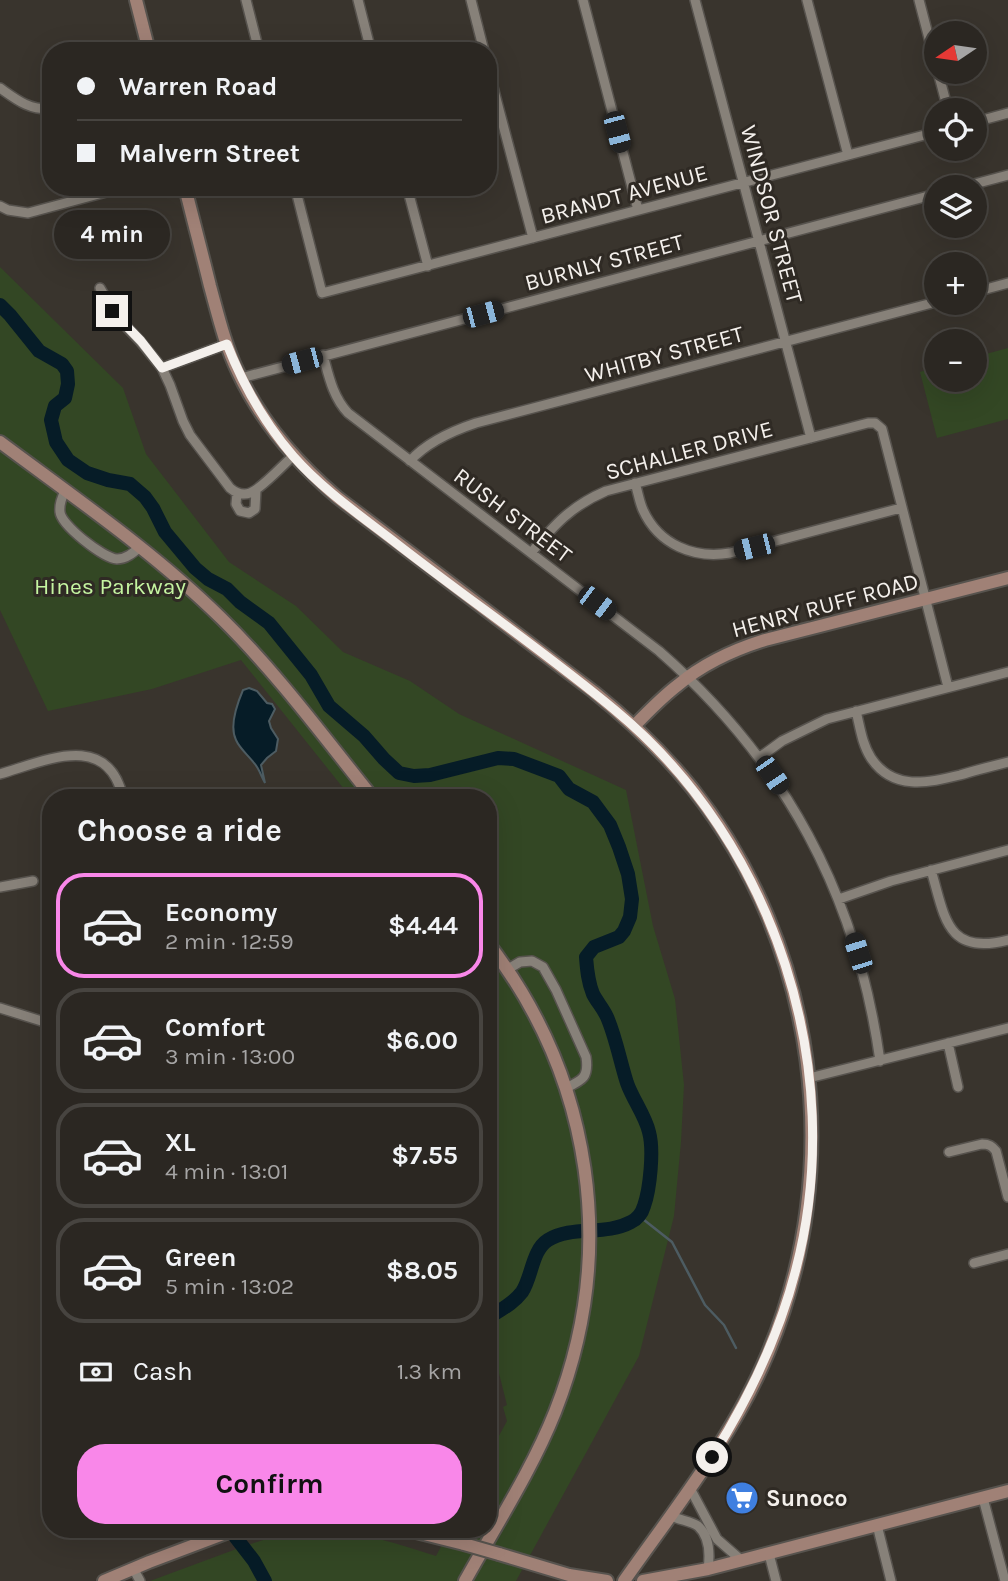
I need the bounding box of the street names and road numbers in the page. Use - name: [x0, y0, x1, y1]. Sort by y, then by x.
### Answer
- street label: WINDSOR STREET: [735, 122, 808, 307]
- street label: BRANDT AVENUE: [538, 159, 710, 230]
- street label: BURNLY STREET: [522, 228, 687, 297]
- street label: WHITBY STREET: [582, 320, 747, 389]
- street label: SCHALLER DRIVE: [602, 415, 776, 486]
- street label: RUSH STREET: [448, 462, 577, 569]
- street label: HENRY RUFF ROAD: [729, 568, 921, 643]

